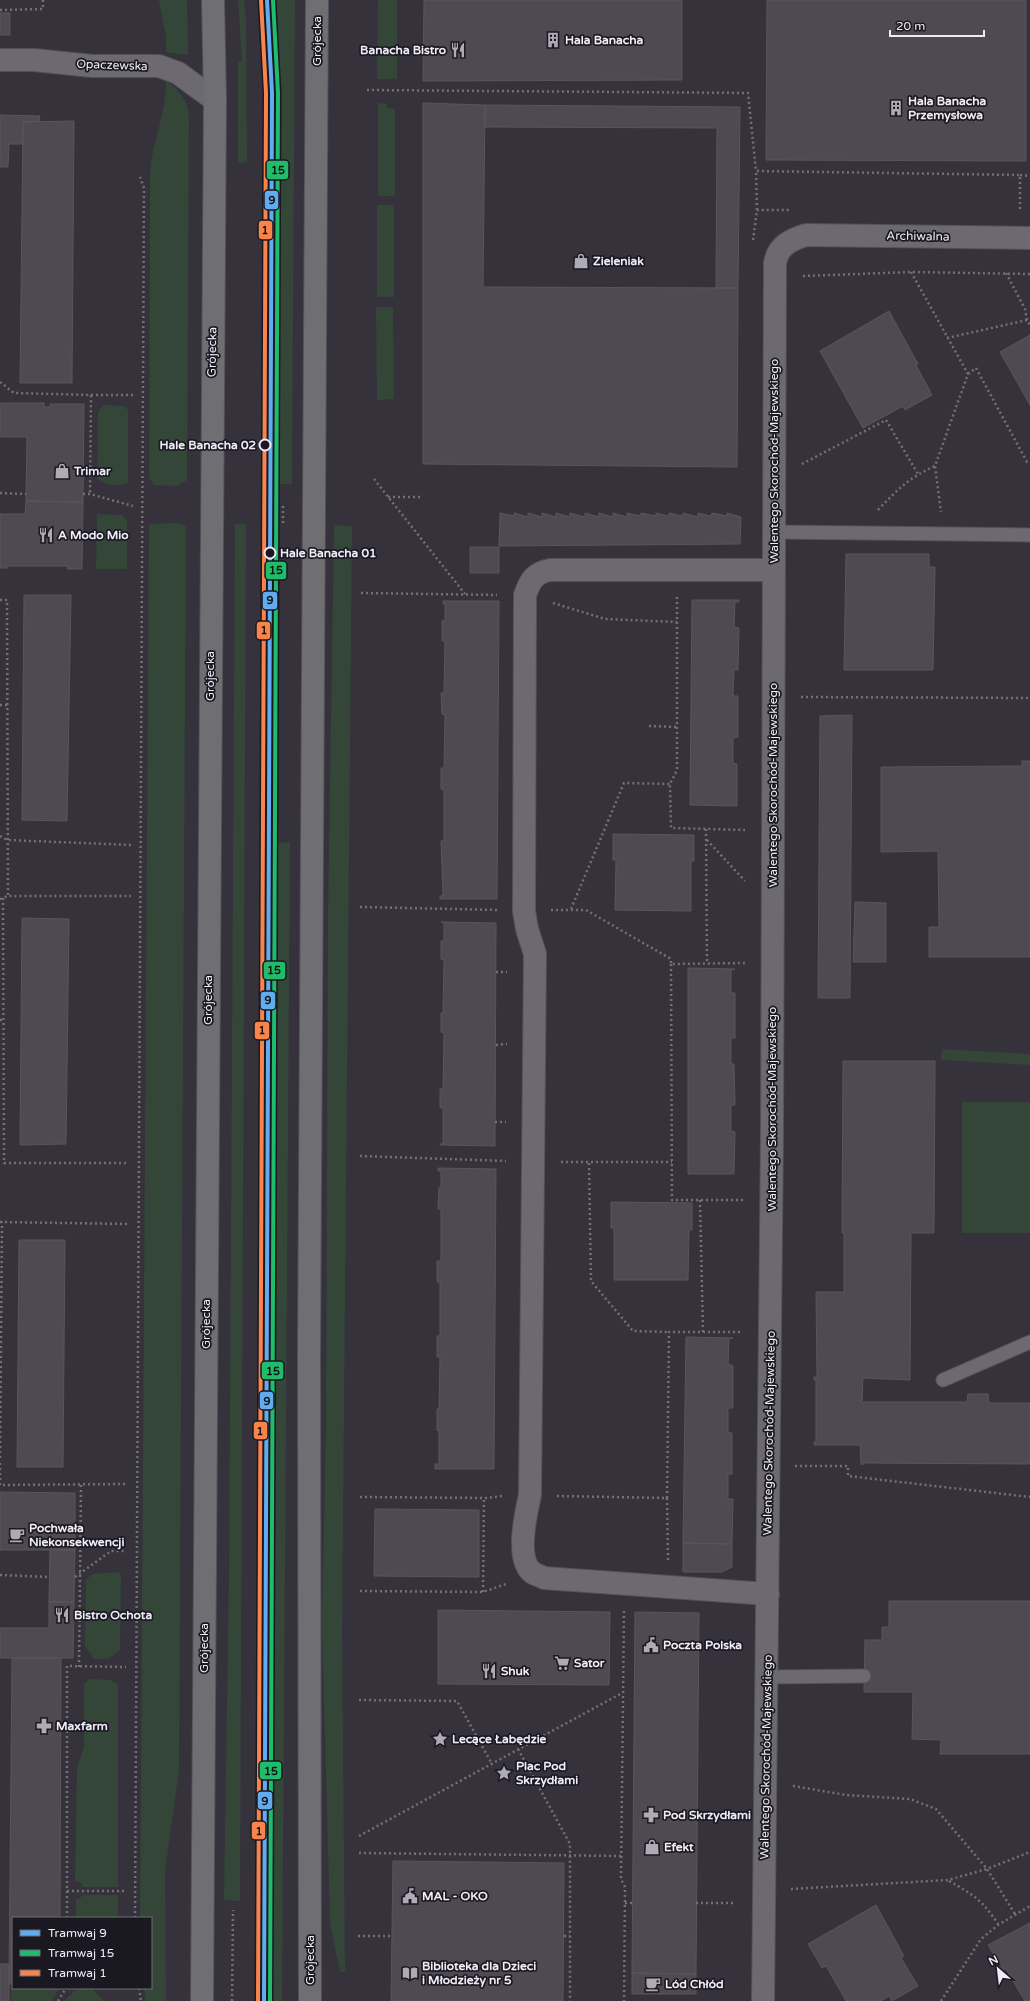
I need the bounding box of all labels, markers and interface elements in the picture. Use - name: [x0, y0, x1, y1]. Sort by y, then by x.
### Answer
- scale bar: [890, 12, 984, 38]
- street label: Grójecka: [310, 16, 324, 66]
- text: 20 m: [896, 19, 925, 33]
- building icon: Hala Banacha: [544, 31, 562, 49]
- place label: Hala Banacha: [565, 33, 643, 47]
- restaurant icon: Banacha Bistro: [449, 41, 467, 59]
- place label: Banacha Bistro: [360, 43, 446, 57]
- street label: Opaczewska: [76, 57, 148, 73]
- place label: Hala Banacha Przemysłowa: [908, 94, 986, 123]
- building icon: Hala Banacha Przemysłowa: [887, 99, 905, 117]
- line badge: 15: [266, 160, 289, 180]
- text: 15: [271, 164, 285, 177]
- line badge: 9: [264, 190, 279, 210]
- text: 9: [269, 194, 276, 207]
- line badge: 1: [258, 220, 273, 240]
- text: 1: [262, 224, 269, 237]
- street label: Archiwalna: [886, 228, 950, 244]
- shop icon: Zieleniak: [572, 252, 590, 270]
- place label: Zieleniak: [593, 254, 644, 268]
- street label: Grójecka: [205, 327, 219, 377]
- street label: Walentego Skorochód-Majewskiego: [767, 359, 781, 563]
- place label: Hale Banacha 02: [160, 438, 256, 452]
- marker: Hale Banacha 02: [258, 438, 272, 452]
- shop icon: Trimar: [53, 462, 71, 480]
- place label: Trimar: [73, 464, 111, 478]
- restaurant icon: A Modo Mio: [37, 526, 55, 544]
- place label: A Modo Mio: [58, 528, 129, 542]
- marker: Hale Banacha 01: [263, 546, 277, 560]
- place label: Hale Banacha 01: [280, 546, 376, 560]
- line badge: 15: [265, 561, 287, 580]
- text: 15: [269, 564, 283, 577]
- line badge: 9: [262, 591, 278, 610]
- text: 9: [267, 594, 274, 607]
- line badge: 1: [256, 621, 271, 640]
- text: 1: [261, 624, 268, 637]
- street label: Grójecka: [203, 651, 217, 701]
- street label: Walentego Skorochód-Majewskiego: [766, 683, 780, 887]
- line badge: 15: [263, 961, 286, 980]
- text: 15: [267, 964, 281, 977]
- street label: Grójecka: [201, 975, 215, 1025]
- line badge: 9: [260, 991, 276, 1010]
- text: 9: [265, 994, 272, 1007]
- street label: Walentego Skorochód-Majewskiego: [765, 1007, 779, 1211]
- line badge: 1: [254, 1021, 270, 1040]
- text: 1: [259, 1024, 266, 1037]
- street label: Grójecka: [199, 1299, 213, 1349]
- street label: Walentego Skorochód-Majewskiego: [760, 1331, 778, 1535]
- line badge: 15: [261, 1361, 284, 1380]
- text: 15: [266, 1365, 280, 1378]
- line badge: 9: [259, 1391, 274, 1410]
- text: 9: [264, 1395, 271, 1408]
- line badge: 1: [253, 1421, 268, 1440]
- text: 1: [257, 1425, 264, 1438]
- place label: Pochwała Niekonsekwencji: [29, 1521, 124, 1550]
- cafe icon: Pochwała Niekonsekwencji: [8, 1526, 26, 1544]
- restaurant icon: Bistro Ochota: [53, 1606, 71, 1624]
- place label: Bistro Ochota: [74, 1608, 152, 1622]
- street label: Grójecka: [197, 1623, 211, 1673]
- public building icon: Poczta Polska: [642, 1636, 660, 1654]
- place label: Poczta Polska: [663, 1638, 742, 1652]
- supermarket icon: Sator: [553, 1654, 571, 1672]
- street label: Walentego Skorochód-Majewskiego: [757, 1655, 775, 1859]
- place label: Sator: [574, 1656, 605, 1670]
- restaurant icon: Shuk: [480, 1662, 498, 1680]
- place label: Shuk: [501, 1664, 530, 1678]
- pharmacy icon: Maxfarm: [35, 1717, 53, 1735]
- place label: Maxfarm: [56, 1719, 108, 1733]
- place icon: Lecące Łabędzie: [431, 1730, 449, 1748]
- place label: Lecące Łabędzie: [452, 1732, 547, 1746]
- place label: Plac Pod Skrzydłami: [516, 1759, 578, 1788]
- line badge: 15: [259, 1761, 282, 1780]
- place icon: Plac Pod Skrzydłami: [495, 1764, 513, 1782]
- text: 15: [264, 1765, 278, 1778]
- line badge: 9: [257, 1791, 273, 1810]
- text: 9: [262, 1795, 269, 1808]
- pharmacy icon: Pod Skrzydłami: [642, 1806, 660, 1824]
- place label: Pod Skrzydłami: [663, 1808, 751, 1823]
- line badge: 1: [251, 1821, 266, 1840]
- text: 1: [256, 1825, 263, 1838]
- shop icon: Efekt: [643, 1838, 661, 1856]
- place label: Efekt: [664, 1840, 694, 1854]
- public building icon: MAL - OKO: [401, 1887, 419, 1905]
- place label: MAL - OKO: [422, 1889, 488, 1903]
- legend: [12, 1917, 152, 1989]
- text: Tramwaj 9: [48, 1926, 107, 1940]
- street label: Grójecka: [303, 1935, 317, 1985]
- text: Tramwaj 15: [48, 1946, 114, 1960]
- north arrow: [978, 1949, 1018, 1989]
- text: N: [987, 1953, 1000, 1968]
- place label: Biblioteka dla Dzieci i Młodzieży nr 5: [422, 1959, 536, 1988]
- library icon: Biblioteka dla Dzieci i Młodzieży nr 5: [401, 1964, 419, 1982]
- text: Tramwaj 1: [48, 1966, 107, 1980]
- cafe icon: Lód Chłód: [644, 1975, 662, 1993]
- place label: Lód Chłód: [665, 1977, 724, 1991]

